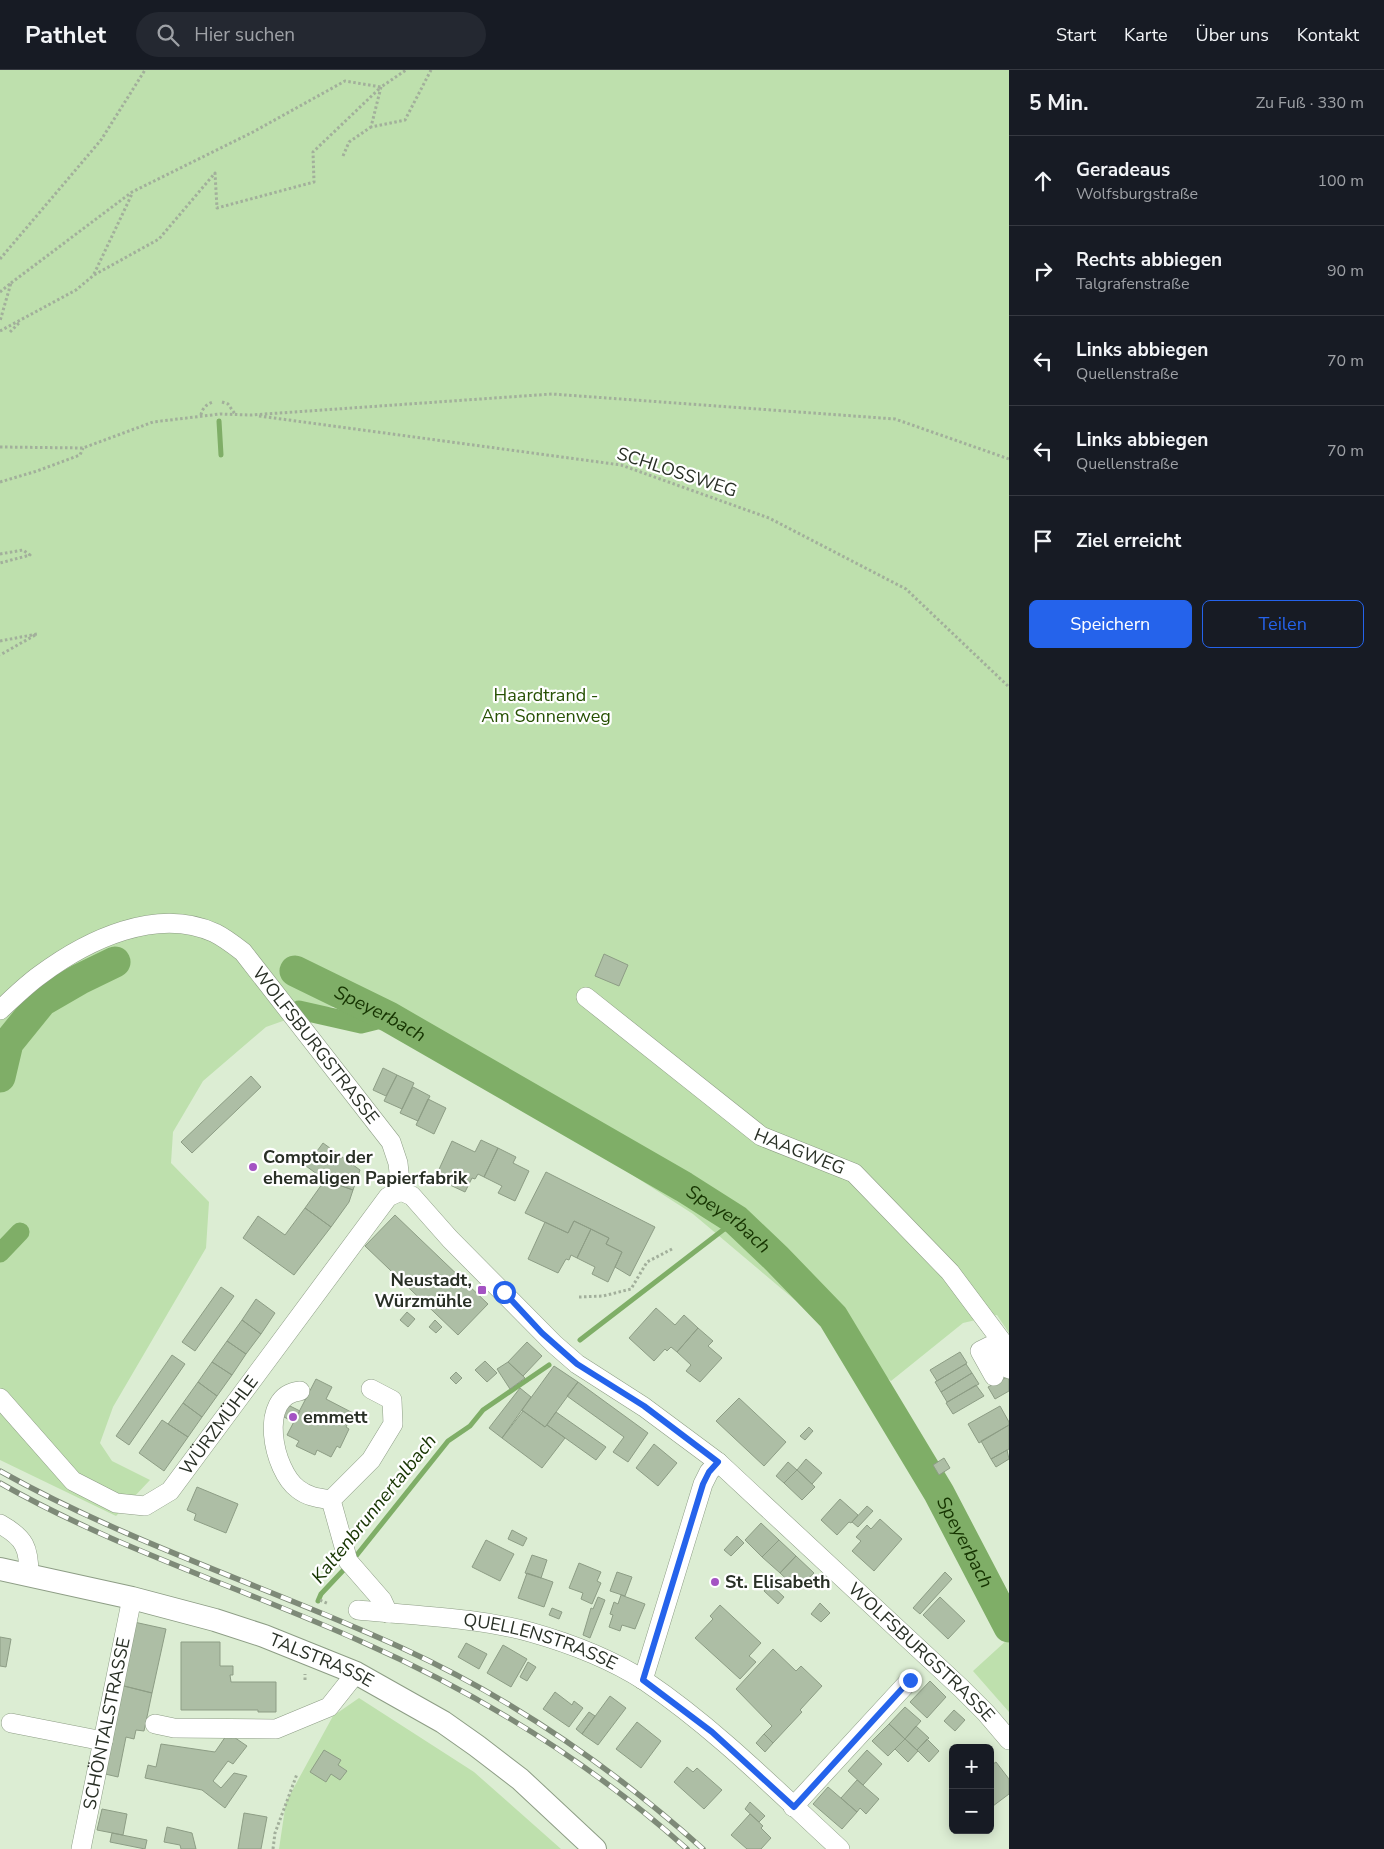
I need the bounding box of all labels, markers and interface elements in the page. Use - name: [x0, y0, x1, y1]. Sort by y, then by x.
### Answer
- search box: [136, 12, 486, 57]
- text: Pathlet: [25, 19, 106, 51]
- icon: search: [154, 21, 182, 49]
- text: Hier suchen: [194, 22, 295, 48]
- text: Start: [1056, 23, 1096, 47]
- text: Karte: [1124, 23, 1168, 47]
- text: Über uns: [1196, 23, 1269, 47]
- text: Kontakt: [1297, 23, 1359, 47]
- text: 5 Min.: [1029, 89, 1088, 117]
- text: Zu Fuß · 330 m: [1256, 92, 1364, 114]
- text: Geradeaus: [1076, 157, 1170, 183]
- icon: ahead: [1029, 167, 1057, 195]
- text: 100 m: [1317, 170, 1364, 192]
- text: Wolfsburgstraße: [1076, 183, 1198, 205]
- text: Rechts abbiegen: [1076, 247, 1222, 273]
- icon: right: [1029, 257, 1057, 285]
- text: 90 m: [1327, 260, 1364, 282]
- text: Talgrafenstraße: [1076, 273, 1189, 295]
- text: Links abbiegen: [1076, 337, 1208, 363]
- icon: left: [1029, 347, 1057, 375]
- text: 70 m: [1327, 350, 1364, 372]
- text: Quellenstraße: [1076, 363, 1178, 385]
- text: Links abbiegen: [1076, 427, 1208, 453]
- icon: left: [1029, 437, 1057, 465]
- text: 70 m: [1327, 440, 1364, 462]
- street label: SCHLOSSWEG: [614, 441, 740, 503]
- text: Quellenstraße: [1076, 453, 1178, 475]
- icon: arrive: [1029, 527, 1057, 555]
- text: Ziel erreicht: [1076, 528, 1181, 554]
- button: Speichern: [1029, 600, 1192, 648]
- button: Teilen: [1202, 600, 1364, 648]
- park label: Haardtrand - Am Sonnenweg: [481, 683, 611, 728]
- street label: WOLFSBURGSTRASSE: [247, 962, 385, 1129]
- water label: Speyerbach: [330, 979, 430, 1048]
- street label: HAAGWEG: [751, 1122, 849, 1180]
- place label: Comptoir der ehemaligen Papierfabrik: [263, 1145, 468, 1190]
- marker: Comptoir der ehemaligen Papierfabrik: [247, 1161, 259, 1173]
- water label: Speyerbach: [681, 1179, 776, 1259]
- place label: Neustadt, Würzmühle: [375, 1268, 472, 1313]
- route start: [493, 1281, 516, 1304]
- marker: Neustadt, Würzmühle: [476, 1284, 488, 1296]
- street label: WÜRZMÜHLE: [174, 1371, 264, 1480]
- place label: emmett: [303, 1405, 367, 1429]
- marker: emmett: [287, 1411, 299, 1423]
- water label: Kaltenbrunnertalbach: [306, 1429, 442, 1589]
- water label: Speyerbach: [930, 1492, 999, 1593]
- place label: St. Elisabeth: [725, 1570, 831, 1594]
- marker: St. Elisabeth: [709, 1576, 721, 1588]
- street label: WOLFSBURGSTRASSE: [843, 1577, 1000, 1727]
- street label: QUELLENSTRASSE: [462, 1608, 622, 1675]
- street label: TALSTRASSE: [266, 1627, 378, 1693]
- street label: SCHÖNTALSTRASSE: [77, 1635, 136, 1812]
- route end: [899, 1669, 922, 1692]
- map controls: [949, 1744, 994, 1834]
- button: +: [949, 1744, 994, 1789]
- button: −: [949, 1789, 994, 1834]

